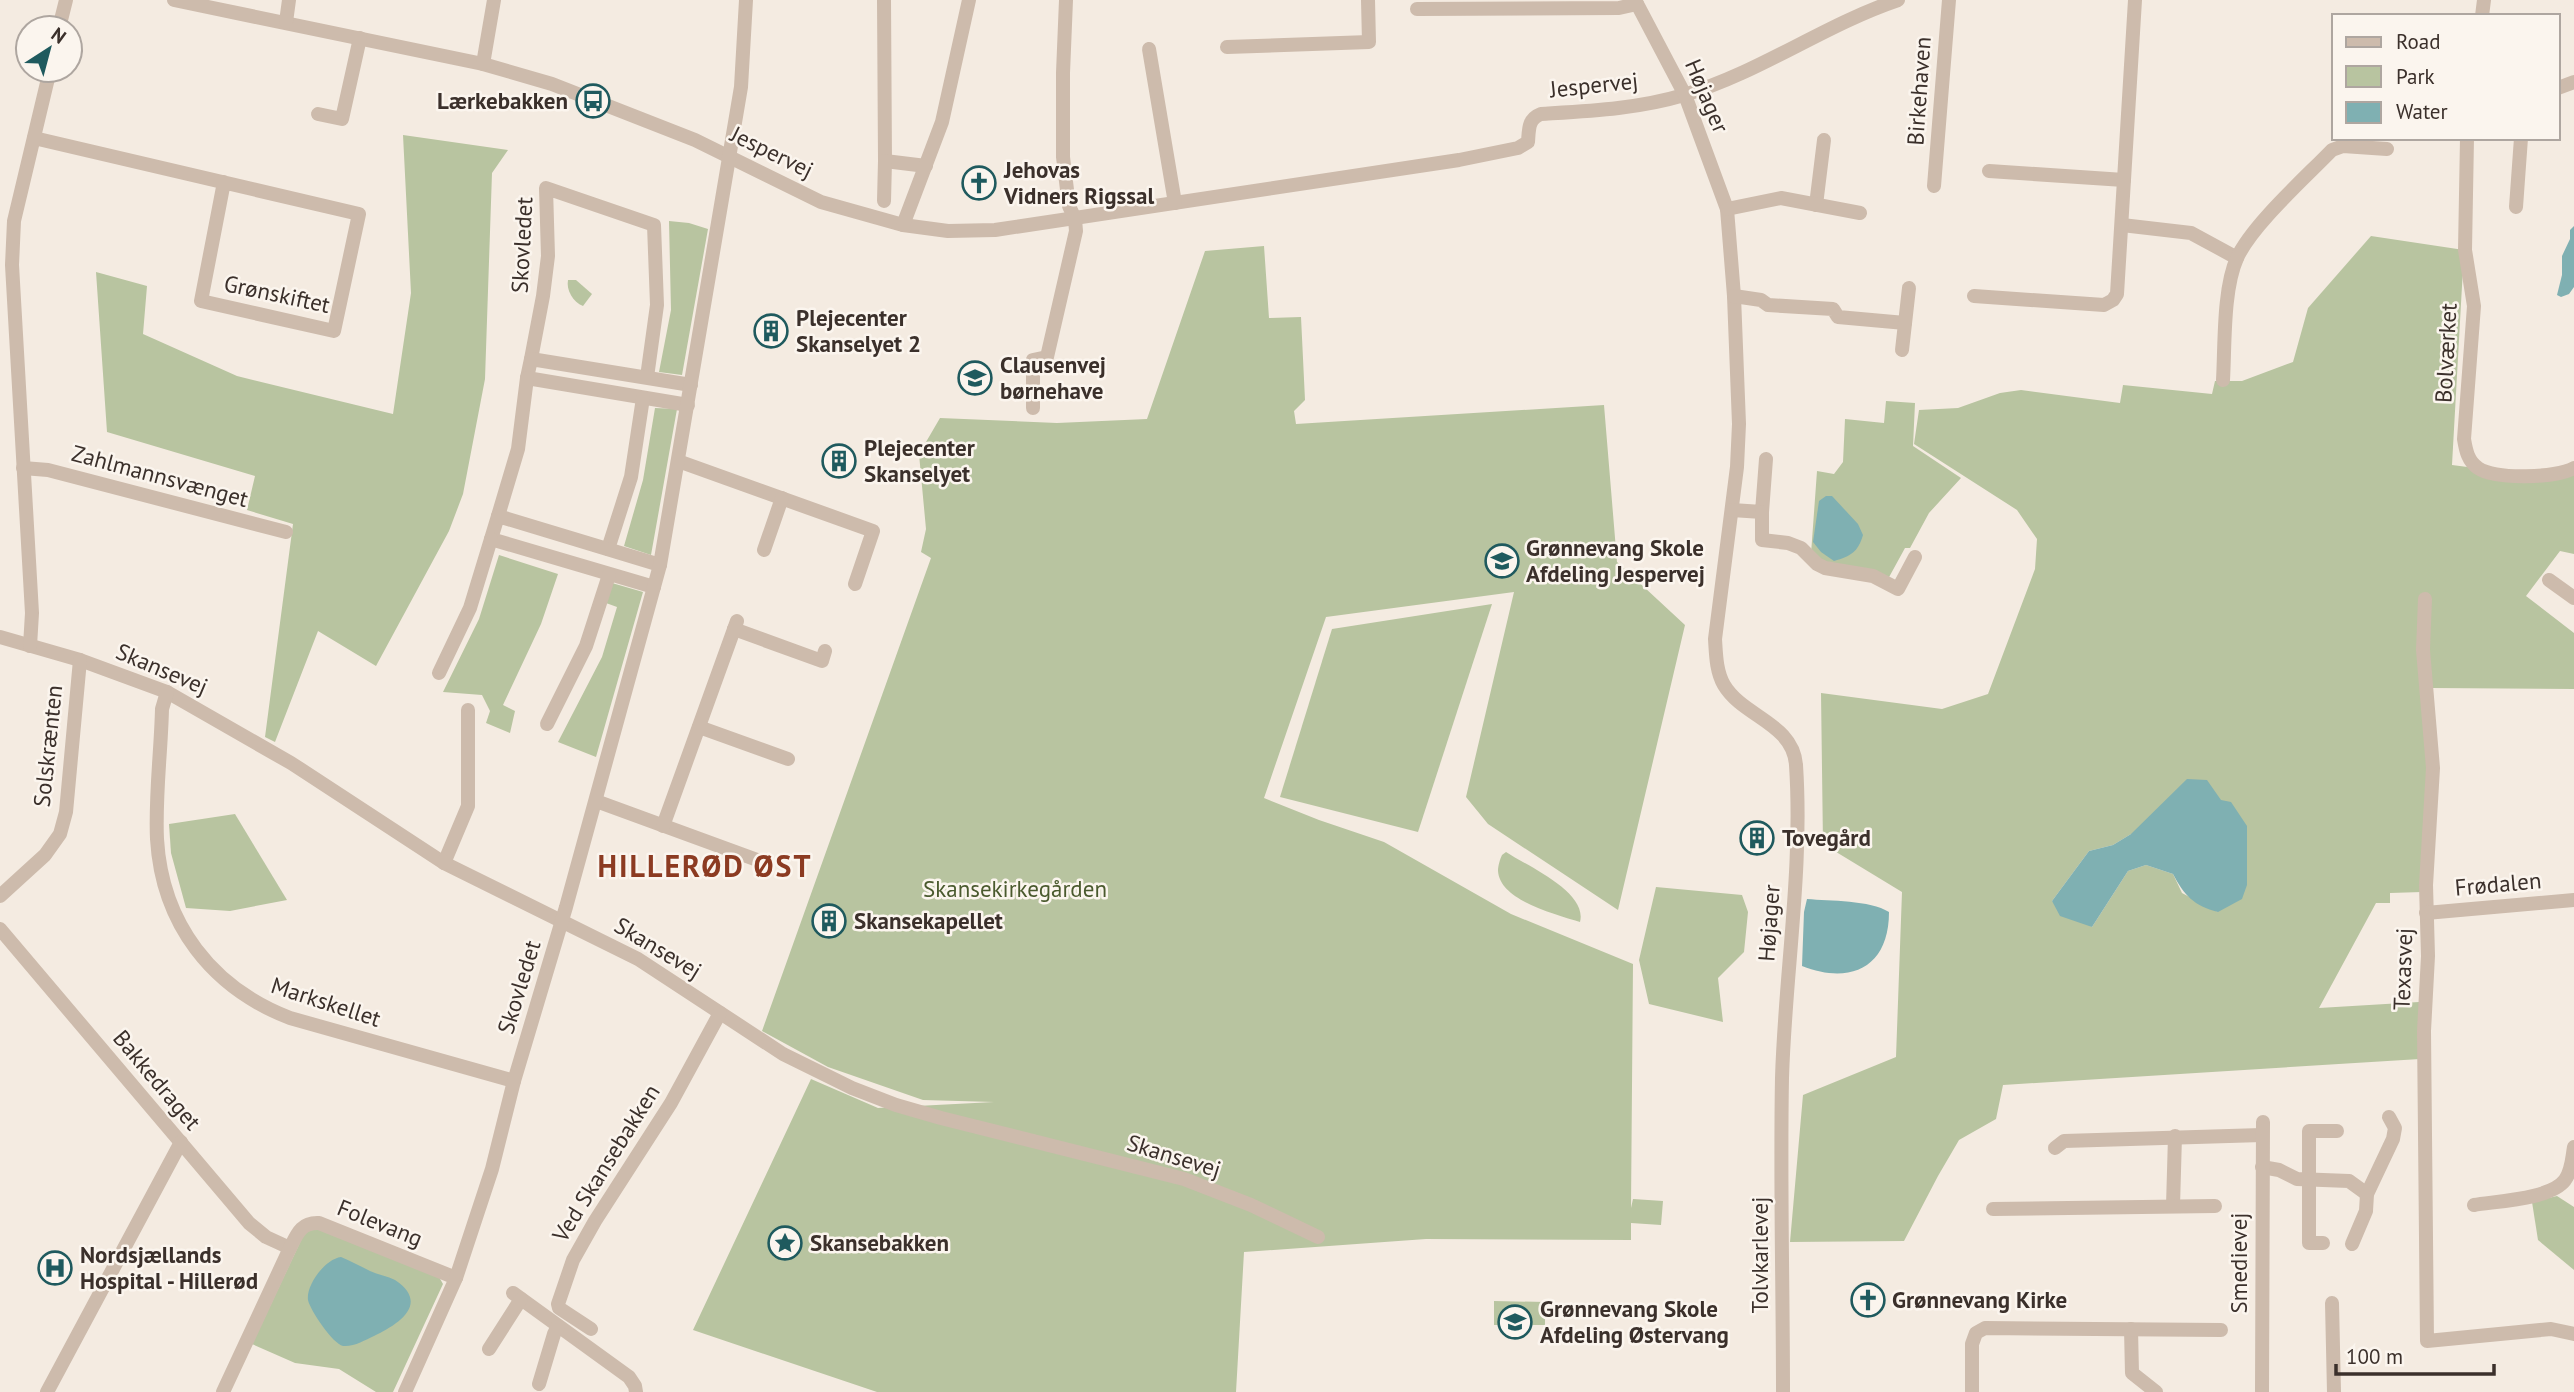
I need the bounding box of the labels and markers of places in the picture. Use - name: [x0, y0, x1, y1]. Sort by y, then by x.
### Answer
- bus stop icon: Lærkebakken: [574, 82, 612, 120]
- place label: Lærkebakken: [437, 86, 568, 115]
- place label: Jehovas Vidners Rigssal: [1003, 155, 1154, 210]
- church icon: Jehovas Vidners Rigssal: [960, 164, 998, 202]
- place label: Plejecenter Skanselyet 2: [796, 303, 921, 358]
- building icon: Plejecenter Skanselyet 2: [752, 312, 790, 350]
- place label: Clausenvej børnehave: [1000, 350, 1106, 405]
- school or university icon: Clausenvej børnehave: [956, 359, 994, 397]
- place label: Plejecenter Skanselyet: [864, 433, 976, 488]
- building icon: Plejecenter Skanselyet: [820, 442, 858, 480]
- place label: Grønnevang Skole Afdeling Jespervej: [1526, 533, 1705, 588]
- school or university icon: Grønnevang Skole Afdeling Jespervej: [1483, 542, 1521, 580]
- building icon: Tovegård: [1738, 819, 1776, 857]
- place label: Tovegård: [1782, 823, 1871, 852]
- building icon: Skansekapellet: [810, 902, 848, 940]
- place label: Skansekapellet: [854, 906, 1003, 935]
- place icon: Skansebakken: [766, 1224, 804, 1262]
- place label: Skansebakken: [810, 1228, 949, 1257]
- place label: Nordsjællands Hospital - Hillerød: [80, 1240, 258, 1295]
- hospital icon: Nordsjællands Hospital - Hillerød: [36, 1249, 74, 1287]
- church icon: Grønnevang Kirke: [1849, 1281, 1887, 1319]
- place label: Grønnevang Kirke: [1892, 1285, 2067, 1314]
- place label: Grønnevang Skole Afdeling Østervang: [1540, 1294, 1729, 1349]
- school or university icon: Grønnevang Skole Afdeling Østervang: [1496, 1303, 1534, 1341]

